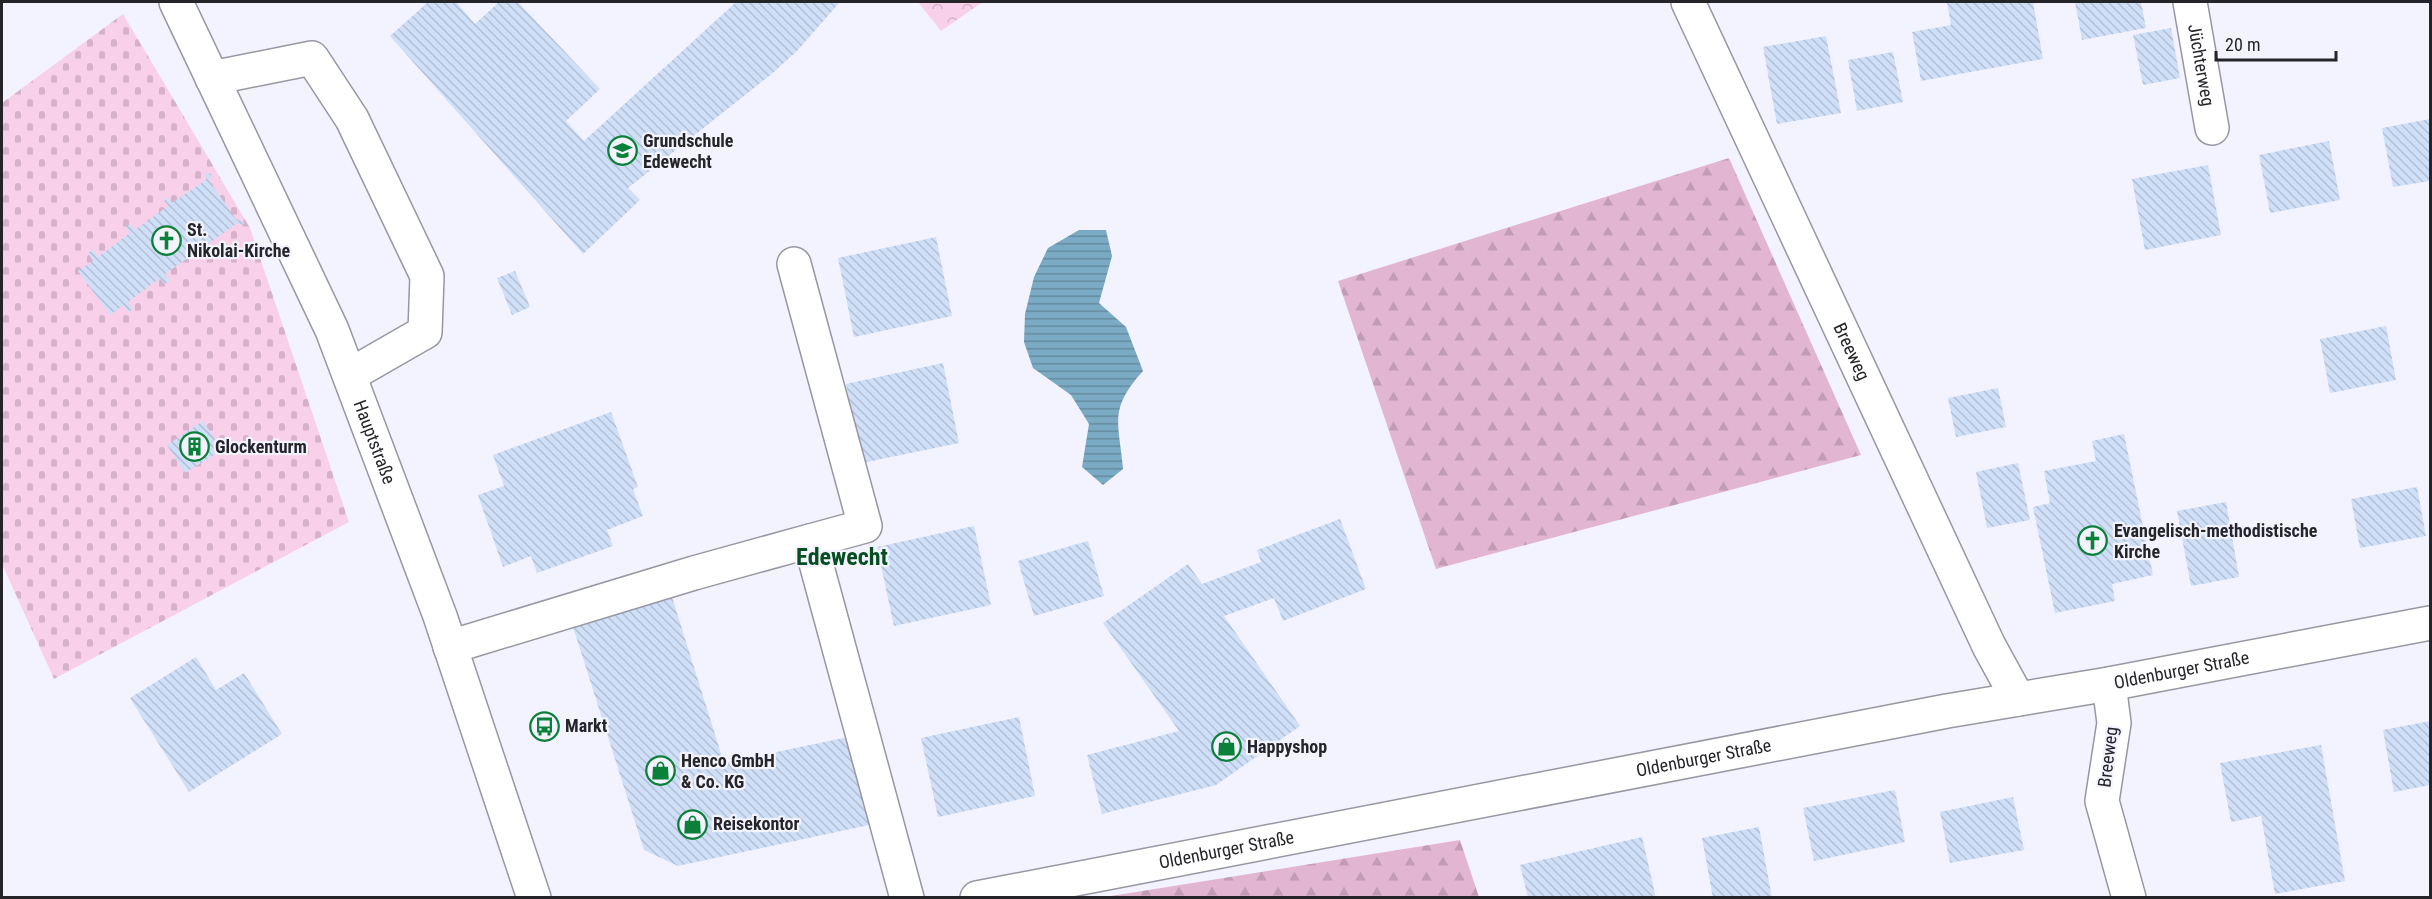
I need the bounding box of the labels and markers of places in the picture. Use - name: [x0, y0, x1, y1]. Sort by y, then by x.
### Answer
- place label: Grundschule Edewecht: [643, 130, 734, 172]
- school or university icon: Grundschule Edewecht: [606, 135, 638, 167]
- place label: St. Nikolai-Kirche: [187, 219, 291, 261]
- church icon: St. Nikolai-Kirche: [150, 224, 182, 256]
- building icon: Glockenturm: [178, 431, 210, 463]
- place label: Glockenturm: [215, 436, 307, 457]
- place label: Evangelisch-methodistische Kirche: [2114, 520, 2318, 562]
- church icon: Evangelisch-methodistische Kirche: [2077, 525, 2109, 557]
- bus stop icon: Markt: [528, 710, 560, 742]
- place label: Markt: [565, 715, 608, 736]
- shop icon: Happyshop: [1210, 731, 1242, 763]
- place label: Happyshop: [1247, 736, 1327, 757]
- place label: Henco GmbH & Co. KG: [681, 750, 775, 792]
- shop icon: Henco GmbH & Co. KG: [644, 755, 676, 787]
- shop icon: Reisekontor: [676, 808, 708, 840]
- place label: Reisekontor: [713, 813, 800, 834]

